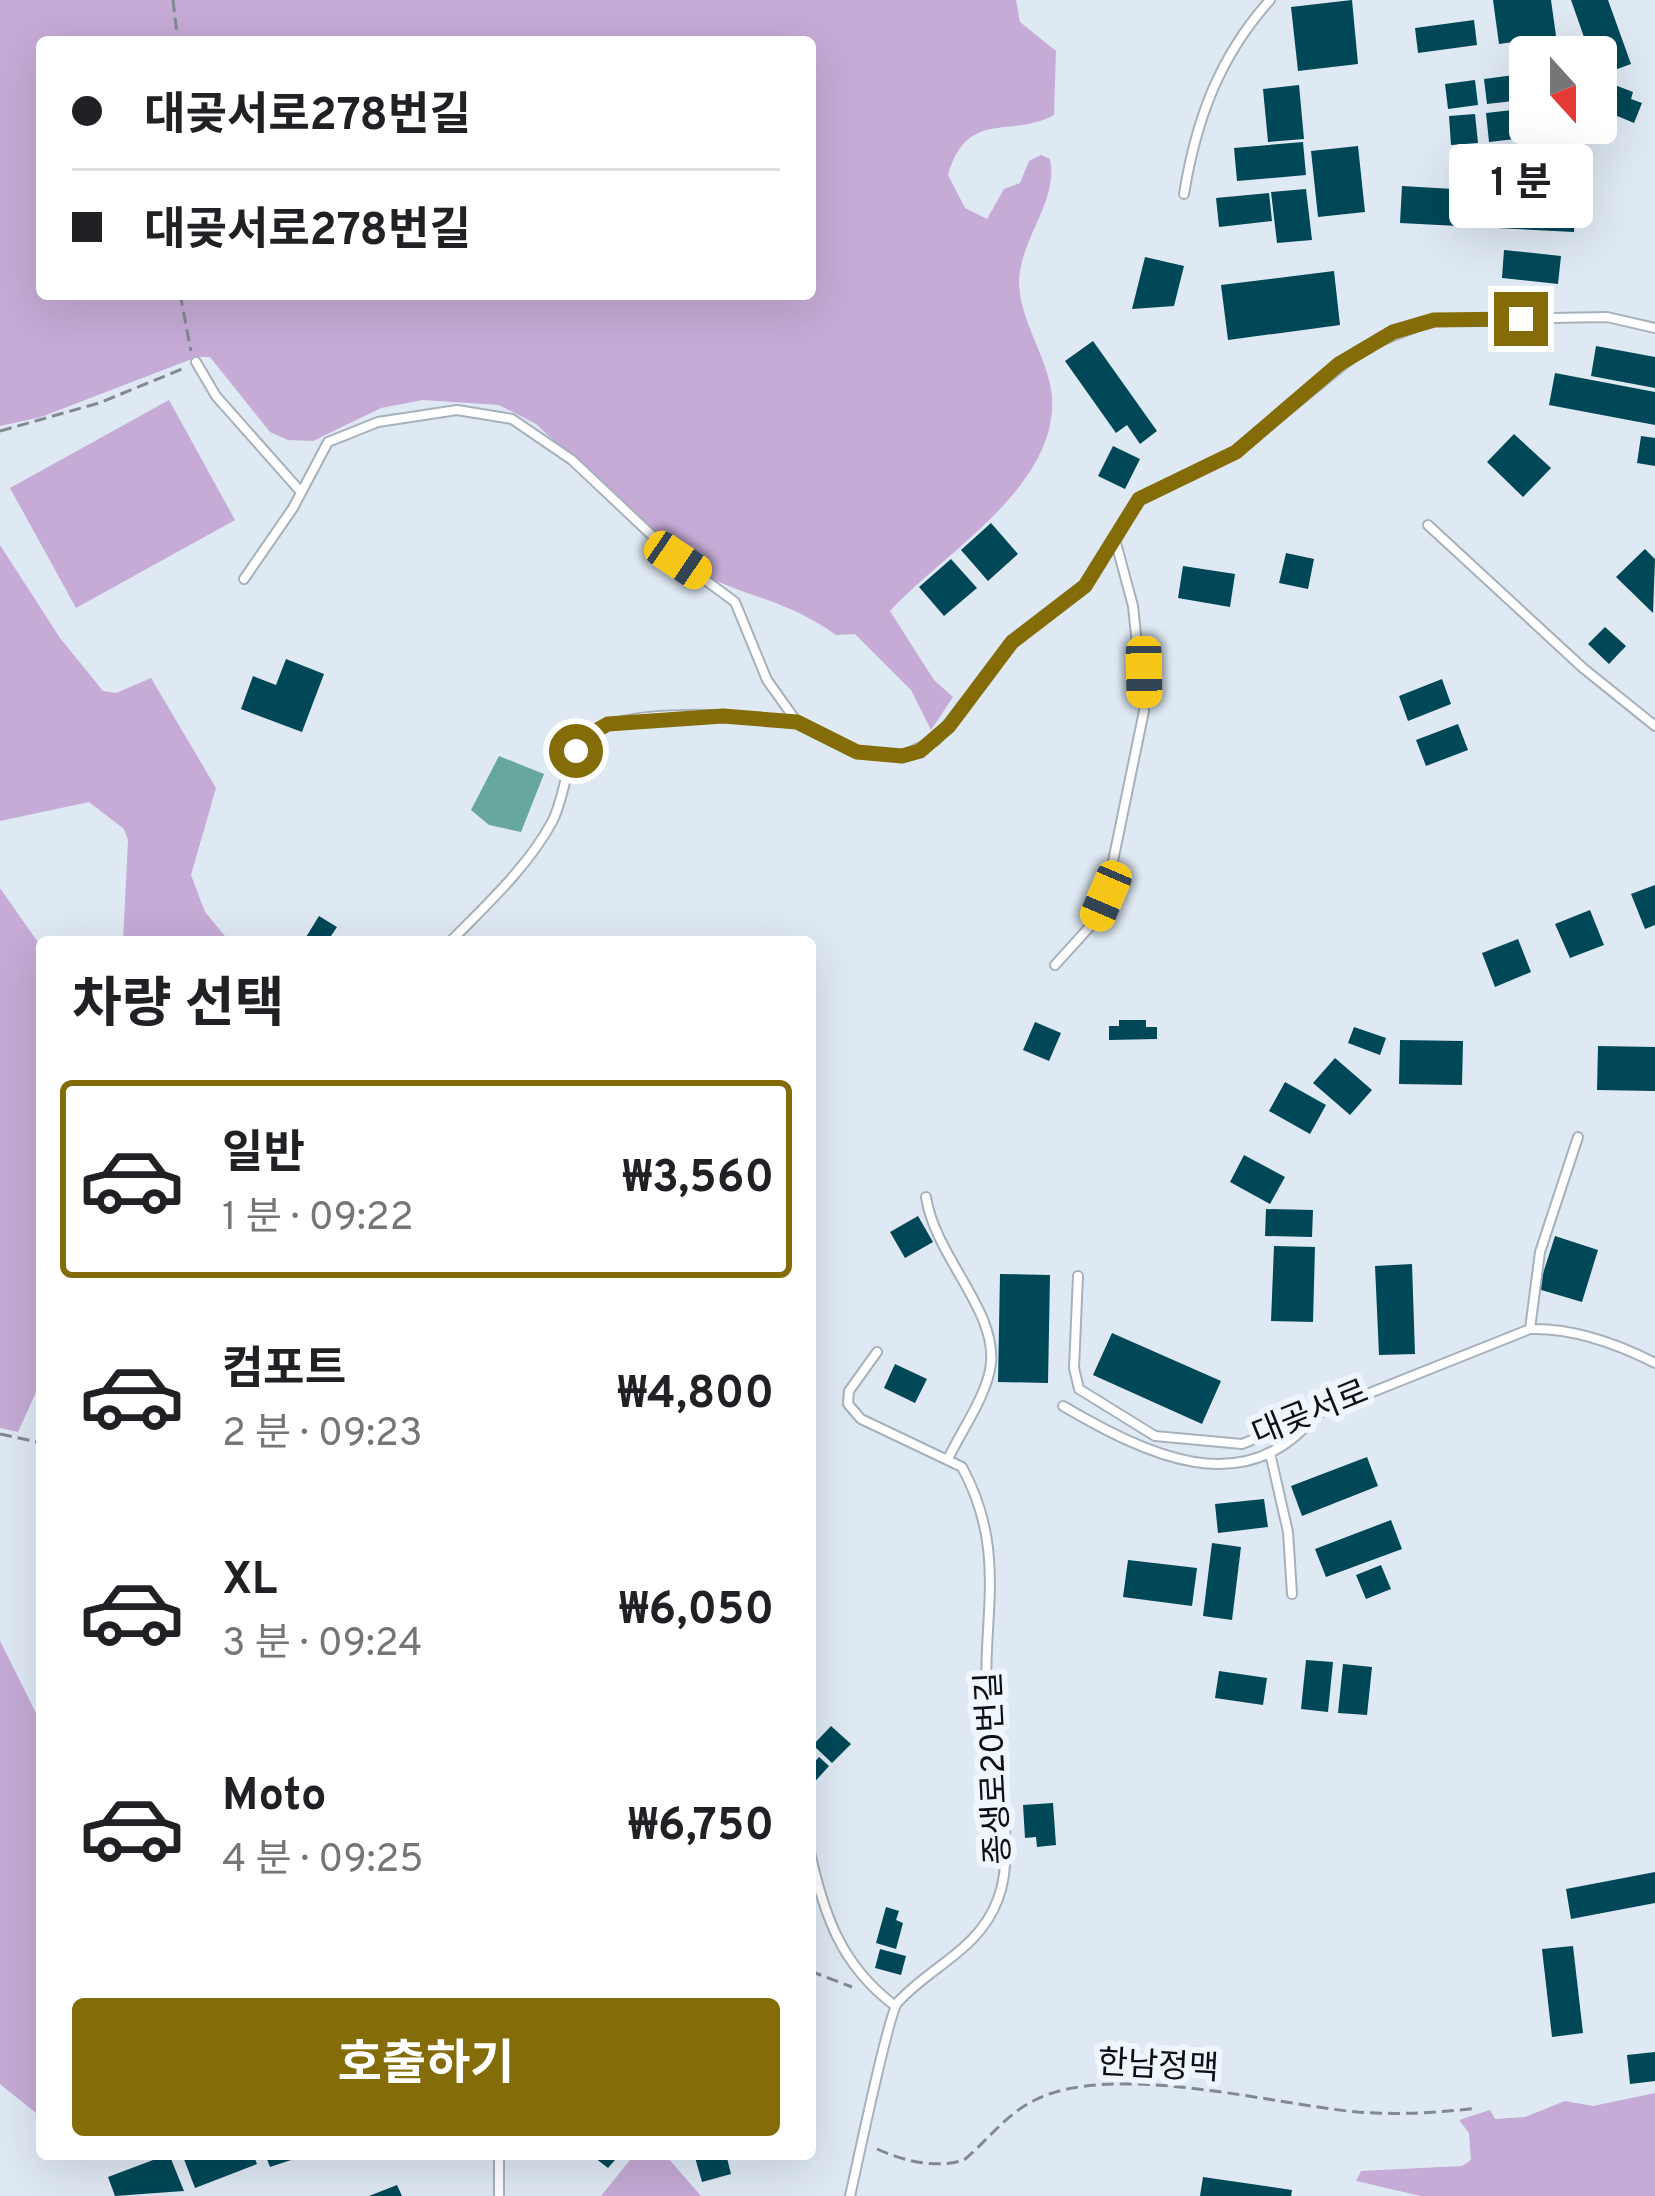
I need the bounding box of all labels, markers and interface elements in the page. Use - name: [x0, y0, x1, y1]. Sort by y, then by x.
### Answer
- north arrow: [1509, 36, 1617, 144]
- map controls: [1509, 36, 1617, 144]
- text: 대곶서로278번길: [144, 89, 471, 146]
- callout: 1 분: [1449, 145, 1593, 229]
- text: 1 분: [1490, 161, 1552, 210]
- text: 대곶서로278번길: [144, 204, 471, 261]
- route end: [1494, 292, 1548, 346]
- car: [638, 525, 718, 595]
- car: [1125, 636, 1163, 708]
- route start: [549, 724, 603, 778]
- car: [1075, 856, 1137, 936]
- text: 차량 선택: [72, 973, 284, 1042]
- icon: car: [78, 1125, 186, 1233]
- text: 일반: [222, 1127, 305, 1184]
- text: ₩3,560: [623, 1151, 774, 1208]
- text: 1 분 · 09:22: [222, 1195, 414, 1244]
- icon: car: [78, 1341, 186, 1449]
- text: 컴포트: [222, 1343, 346, 1400]
- text: ₩4,800: [617, 1367, 774, 1424]
- street label: 대곶서로: [1247, 1373, 1375, 1457]
- text: 2 분 · 09:23: [222, 1411, 422, 1460]
- text: XL: [222, 1553, 277, 1610]
- icon: car: [78, 1557, 186, 1665]
- text: ₩6,050: [619, 1583, 774, 1640]
- text: 3 분 · 09:24: [222, 1621, 422, 1670]
- street label: 종생로20번길: [970, 1670, 1022, 1866]
- text: Moto: [222, 1769, 326, 1826]
- icon: car: [78, 1773, 186, 1881]
- text: ₩6,750: [628, 1799, 774, 1856]
- text: 4 분 · 09:25: [222, 1837, 424, 1886]
- button: 호출하기: [72, 1998, 780, 2136]
- street label: 한남정맥: [1096, 2044, 1220, 2092]

